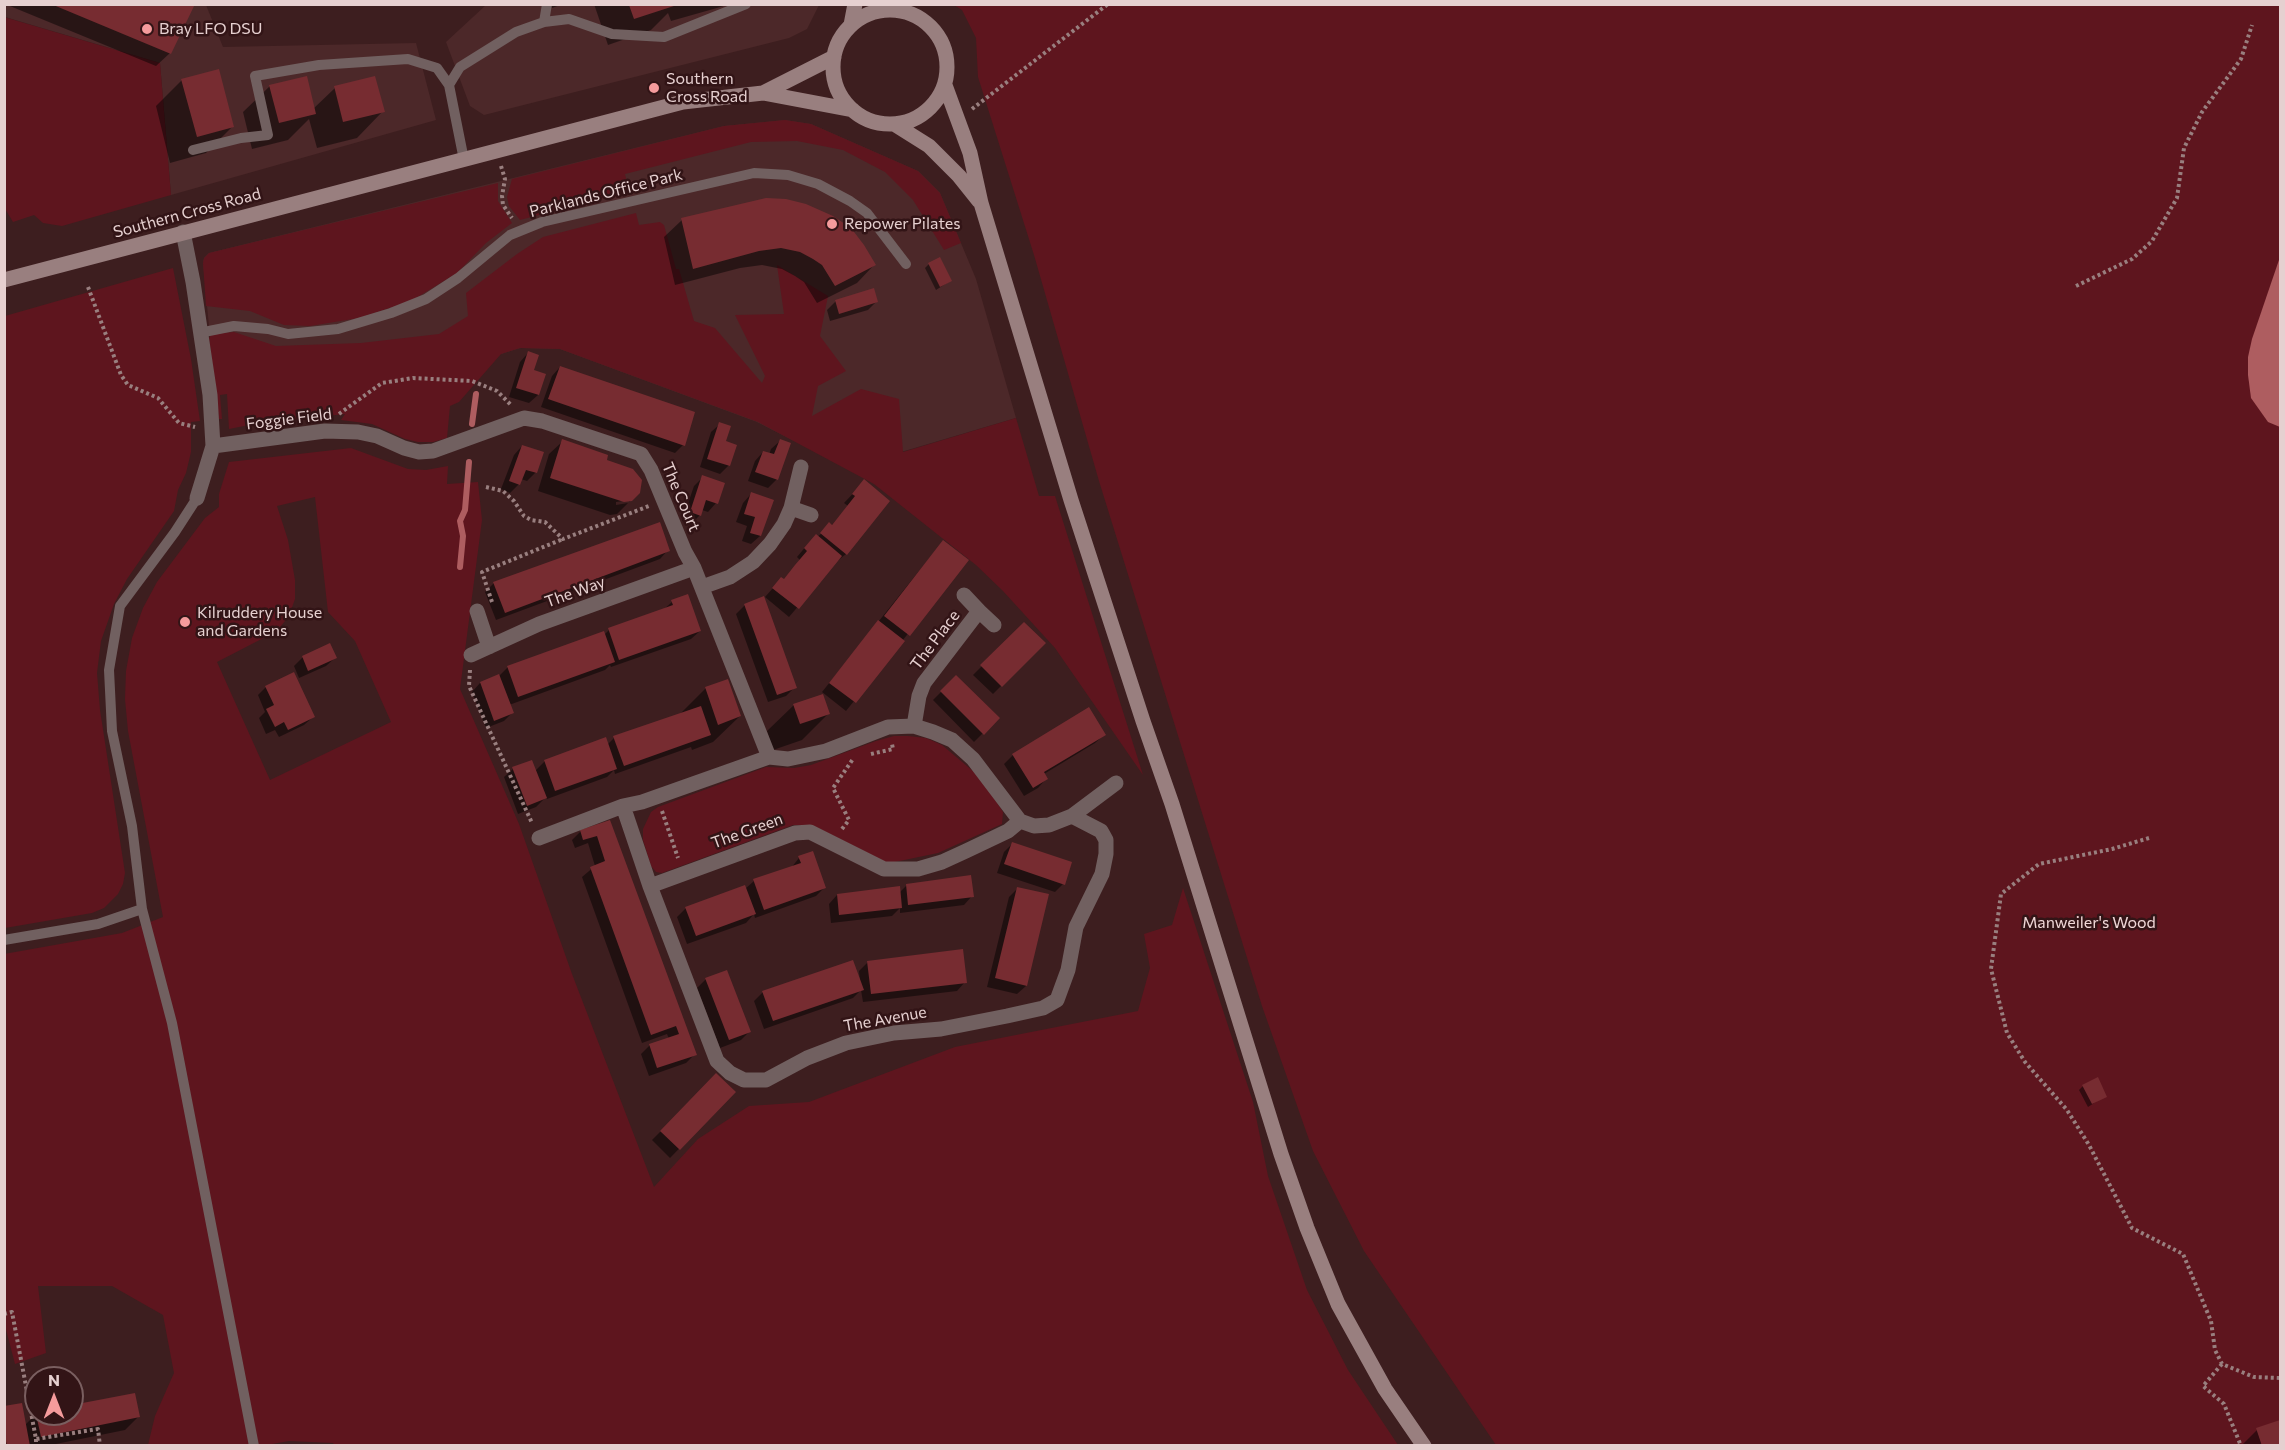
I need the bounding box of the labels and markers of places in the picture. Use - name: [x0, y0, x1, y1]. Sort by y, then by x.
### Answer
- place label: Bray LFO DSU: [159, 19, 262, 39]
- marker: Bray LFO DSU: [140, 22, 154, 36]
- place label: Southern Cross Road: [666, 69, 747, 107]
- marker: Southern Cross Road: [647, 81, 661, 95]
- place label: Repower Pilates: [844, 214, 961, 234]
- marker: Repower Pilates: [825, 217, 839, 231]
- place label: Kilruddery House and Gardens: [197, 603, 322, 641]
- marker: Kilruddery House and Gardens: [178, 615, 192, 629]

